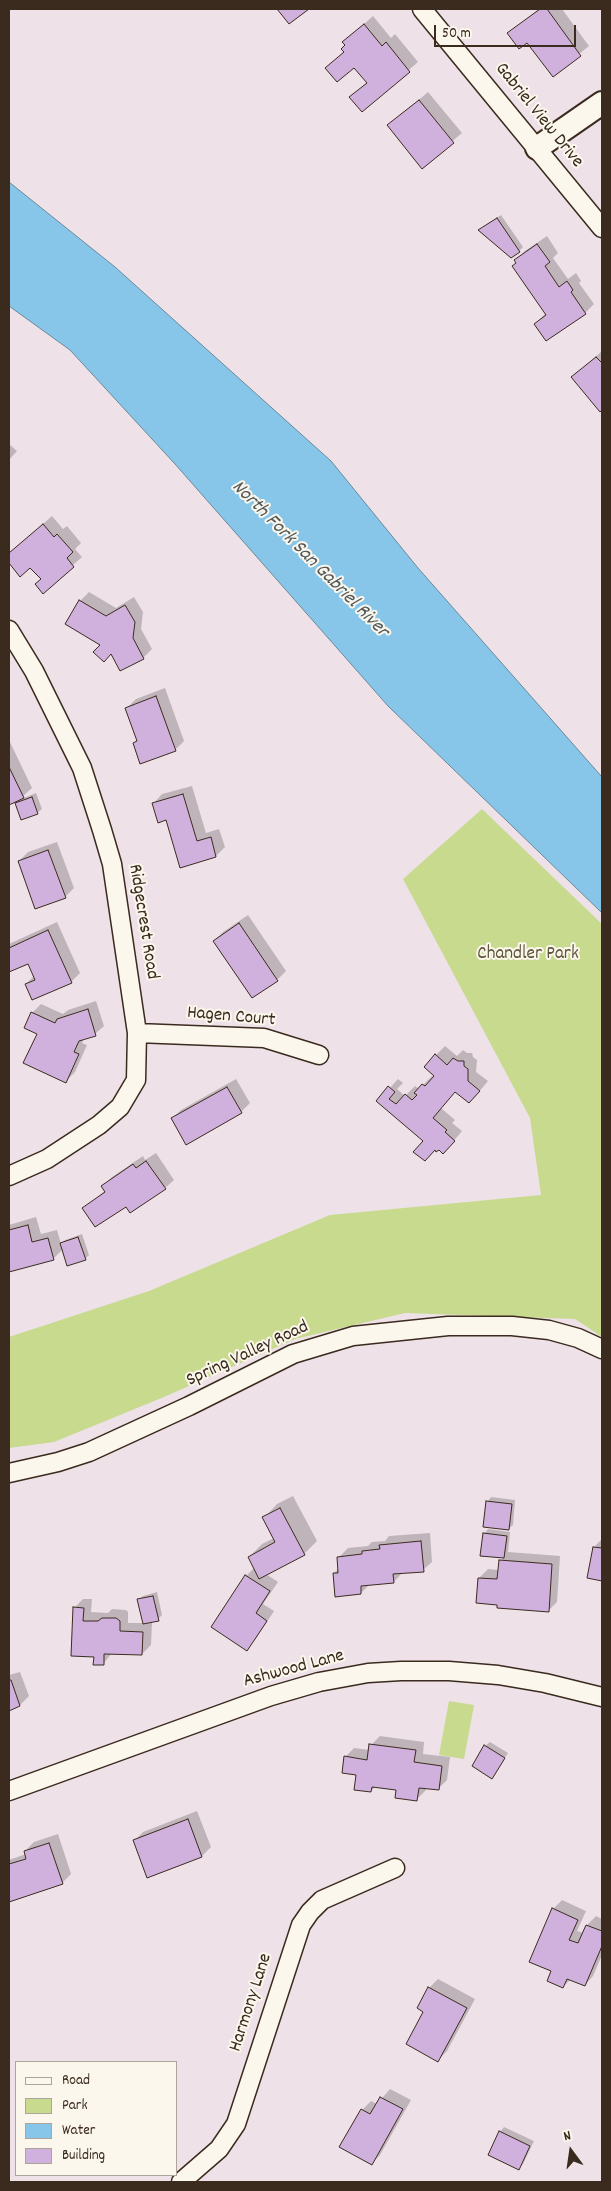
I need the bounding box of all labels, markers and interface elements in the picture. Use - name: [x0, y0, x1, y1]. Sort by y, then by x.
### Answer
- scale bar: [436, 15, 578, 47]
- text: 50 m: [442, 23, 471, 45]
- street label: Gabriel View Drive: [489, 59, 587, 173]
- water label: North Fork San Gabriel River: [225, 476, 393, 644]
- street label: Ridgecrest Road: [122, 863, 162, 981]
- park label: Chandler Park: [477, 944, 579, 966]
- street label: Hagen Court: [186, 1003, 276, 1033]
- street label: Spring Valley Road: [183, 1317, 313, 1393]
- street label: Ashwood Lane: [241, 1646, 347, 1694]
- street label: Harmony Lane: [225, 1951, 279, 2055]
- legend: [15, 2061, 178, 2176]
- text: Road: [62, 2070, 90, 2092]
- text: Park: [62, 2095, 88, 2117]
- text: Water: [62, 2120, 95, 2142]
- north arrow: [546, 2126, 596, 2176]
- text: N: [562, 2126, 573, 2147]
- text: Building: [62, 2145, 105, 2167]

